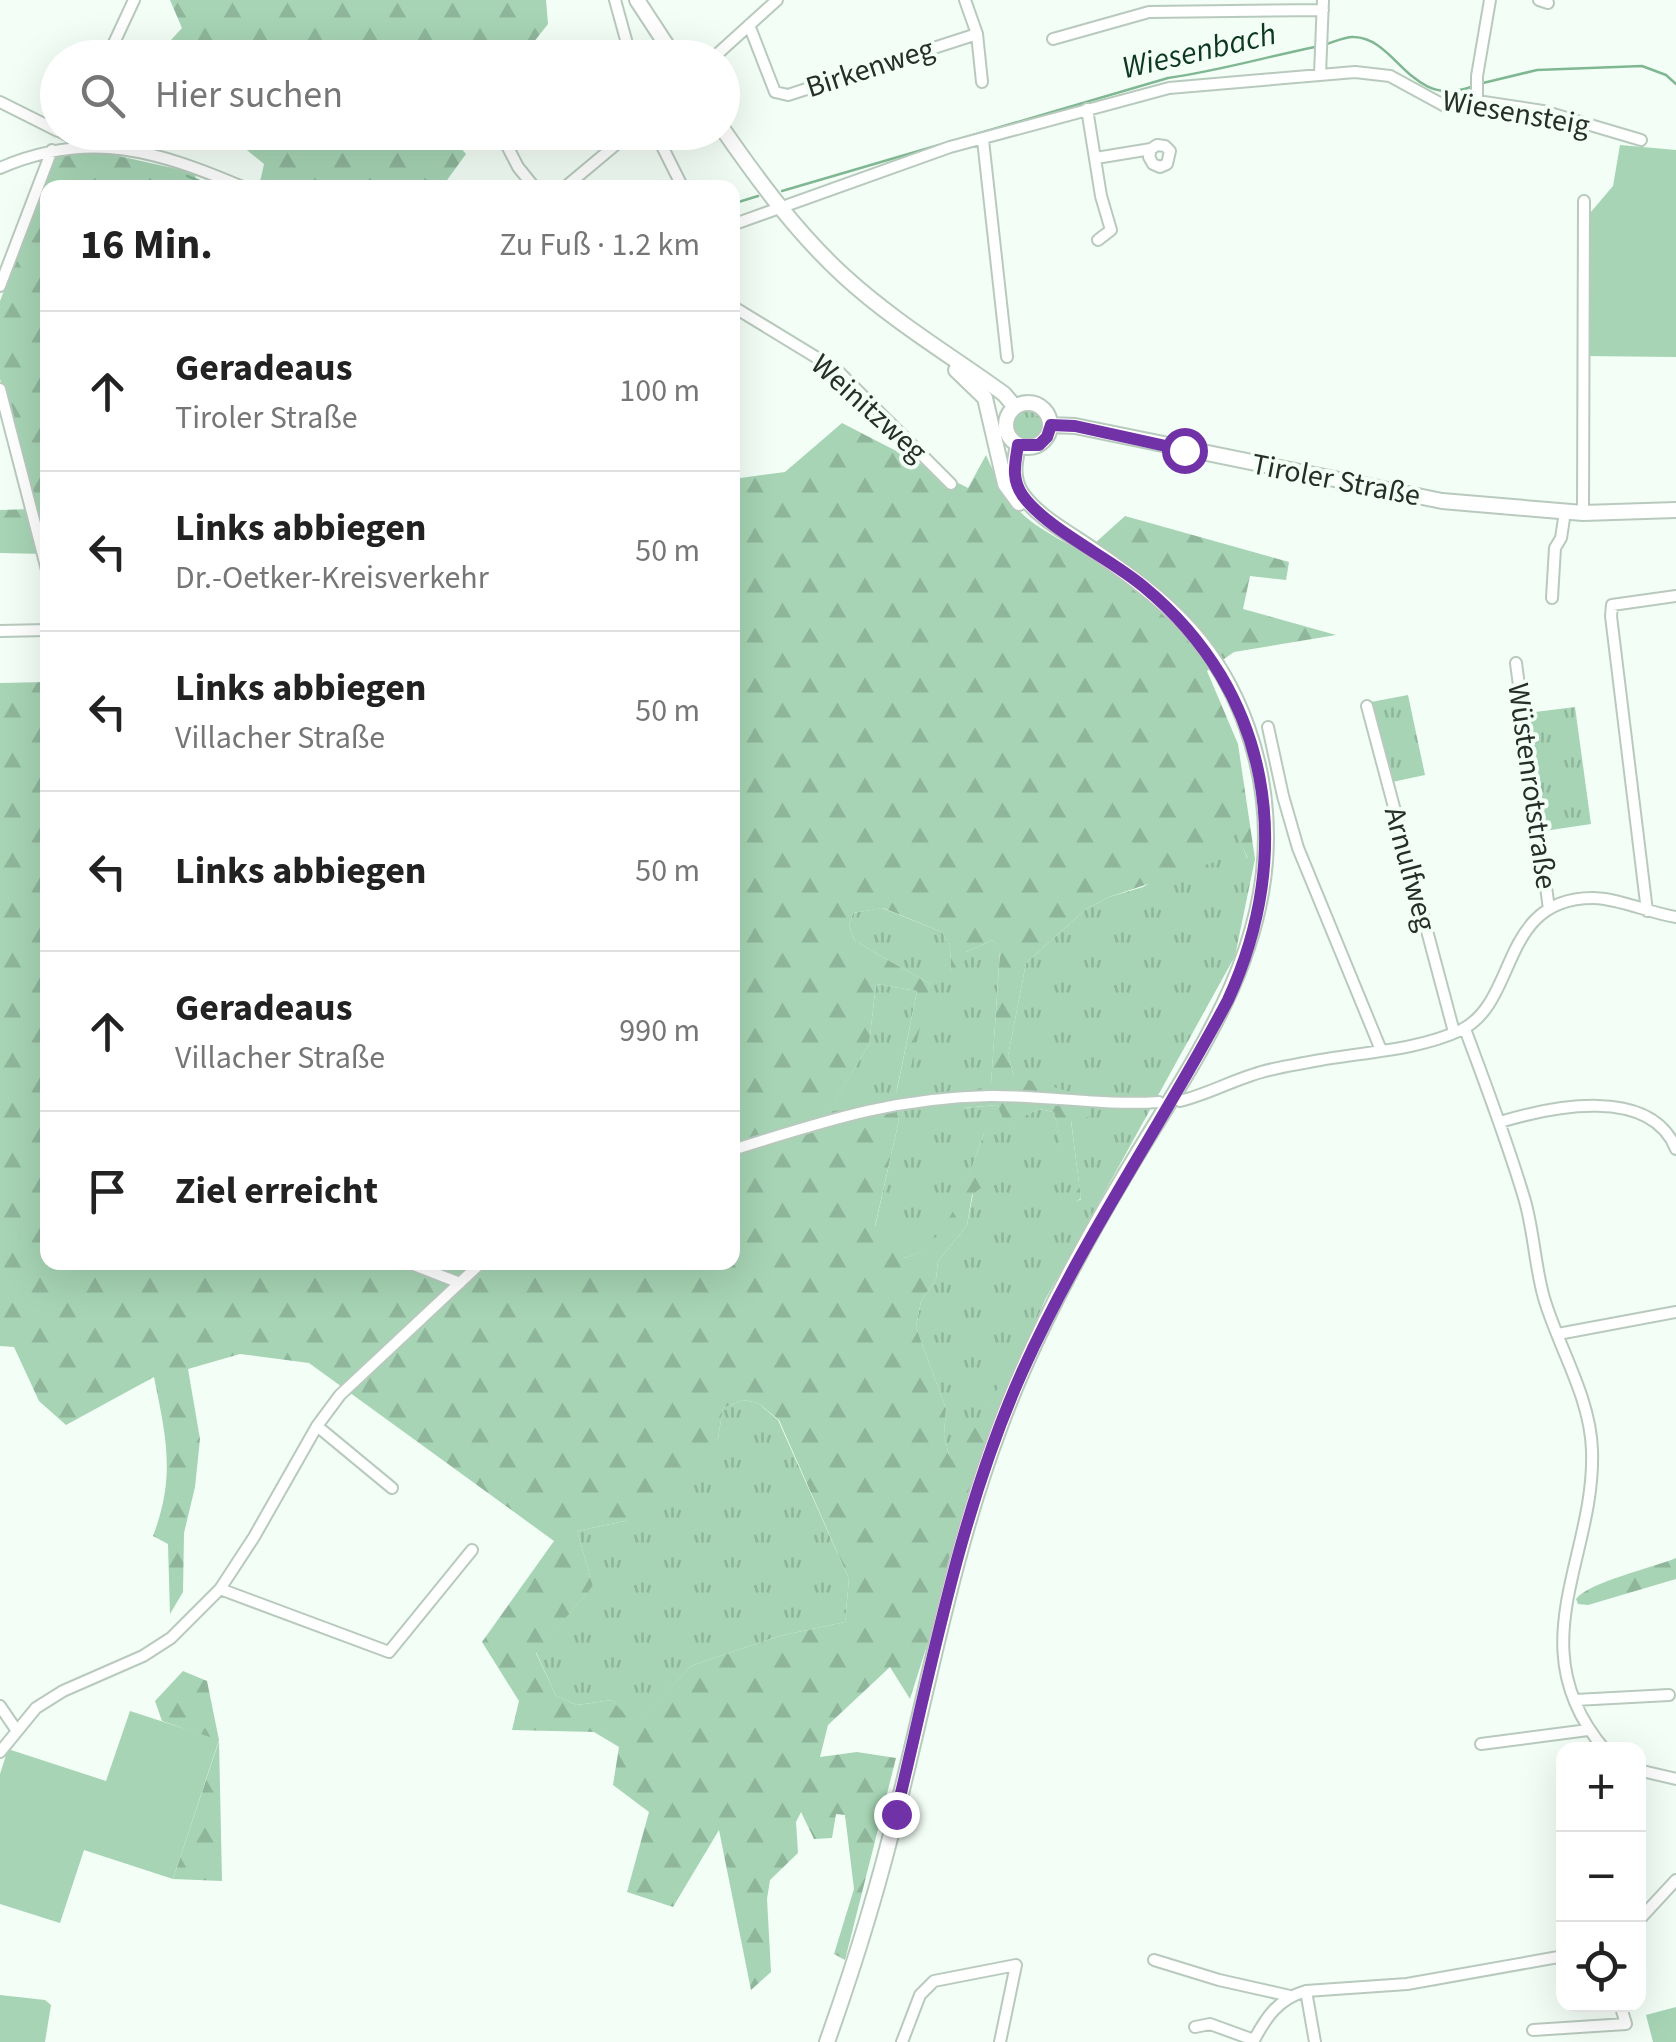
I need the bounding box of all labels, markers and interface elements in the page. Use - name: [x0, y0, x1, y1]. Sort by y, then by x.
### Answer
- water label: Wiesenbach: [1117, 11, 1281, 91]
- street label: Birkenweg: [800, 27, 940, 109]
- search box: [40, 40, 740, 150]
- icon: search: [75, 68, 130, 123]
- text: Hier suchen: [155, 68, 343, 122]
- street label: Wiesensteig: [1439, 79, 1593, 147]
- text: 16 Min.: [80, 215, 213, 275]
- text: Zu Fuß · 1.2 km: [499, 222, 700, 268]
- text: Geradeaus: [175, 341, 353, 395]
- street label: Weinitzweg: [801, 344, 937, 472]
- icon: ahead: [80, 364, 135, 419]
- text: 100 m: [619, 368, 700, 414]
- text: Tiroler Straße: [175, 395, 358, 441]
- route start: [1162, 428, 1208, 474]
- street label: Tiroler Straße: [1248, 443, 1424, 517]
- text: Links abbiegen: [175, 501, 427, 555]
- icon: left: [80, 524, 135, 579]
- text: 50 m: [635, 528, 700, 574]
- text: Dr.-Oetker-Kreisverkehr: [175, 555, 489, 601]
- text: Links abbiegen: [175, 661, 427, 715]
- street label: Wüstenrotstraße: [1496, 680, 1568, 892]
- icon: left: [80, 684, 135, 739]
- text: 50 m: [635, 688, 700, 734]
- text: Villacher Straße: [175, 715, 385, 761]
- street label: Arnulfweg: [1373, 802, 1447, 936]
- icon: left: [80, 844, 135, 899]
- text: Links abbiegen: [175, 844, 427, 898]
- text: 50 m: [635, 848, 700, 894]
- text: Geradeaus: [175, 981, 353, 1035]
- icon: ahead: [80, 1004, 135, 1059]
- text: 990 m: [619, 1008, 700, 1054]
- text: Villacher Straße: [175, 1035, 385, 1081]
- icon: arrive: [80, 1164, 135, 1219]
- text: Ziel erreicht: [175, 1164, 378, 1218]
- map controls: [1556, 1742, 1646, 2012]
- button: +: [1556, 1742, 1646, 1832]
- route end: [874, 1792, 920, 1838]
- button: −: [1556, 1832, 1646, 1922]
- button: locate: [1556, 1922, 1646, 2012]

